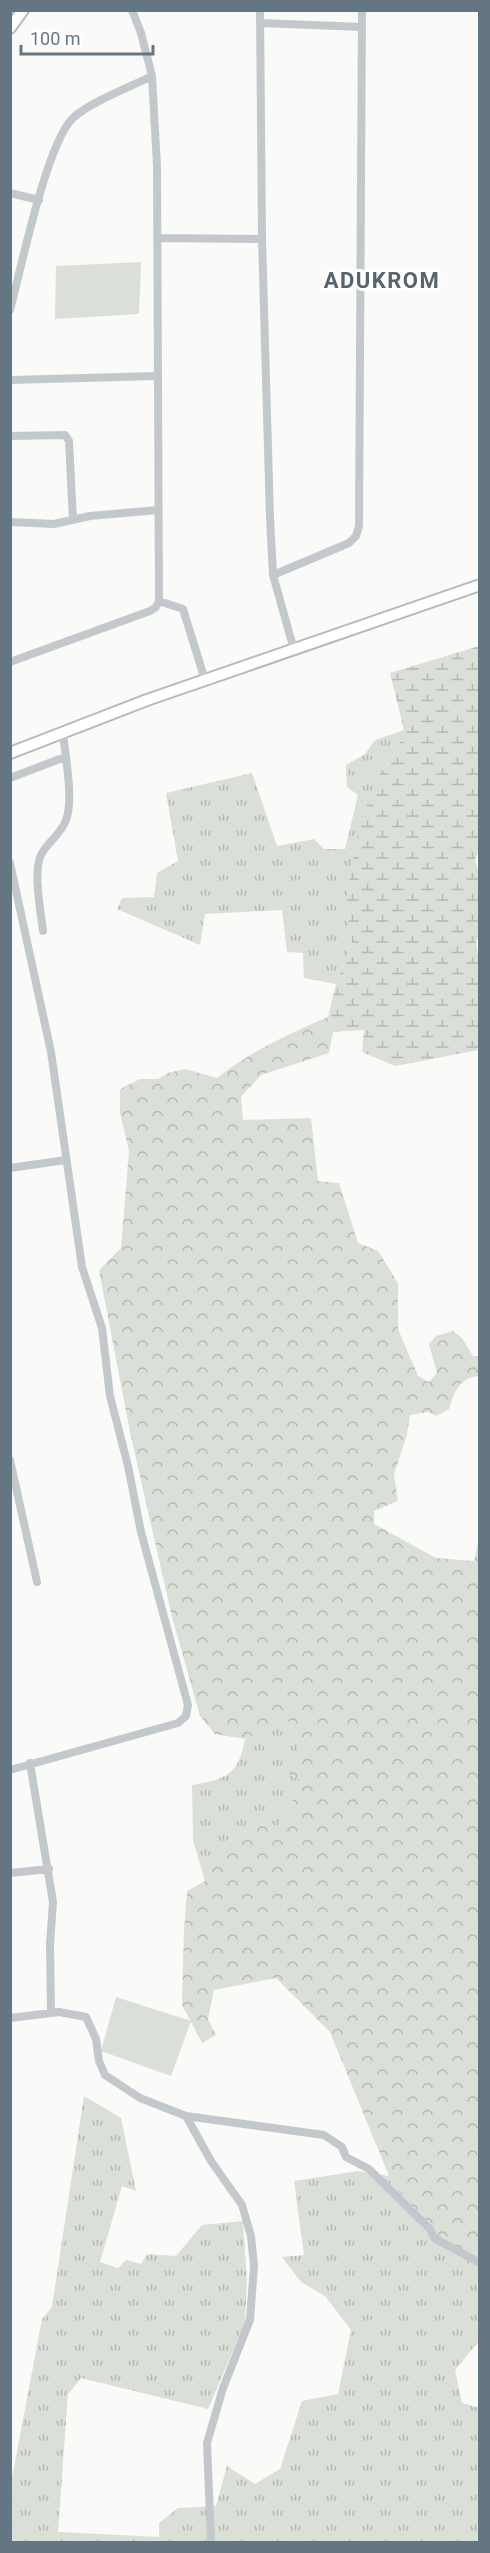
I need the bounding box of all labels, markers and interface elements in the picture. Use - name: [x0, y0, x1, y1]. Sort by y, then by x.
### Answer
- scale bar: [21, 18, 153, 56]
- text: 100 m: [30, 28, 81, 49]
- district label: ADUKROM: [324, 268, 440, 293]

